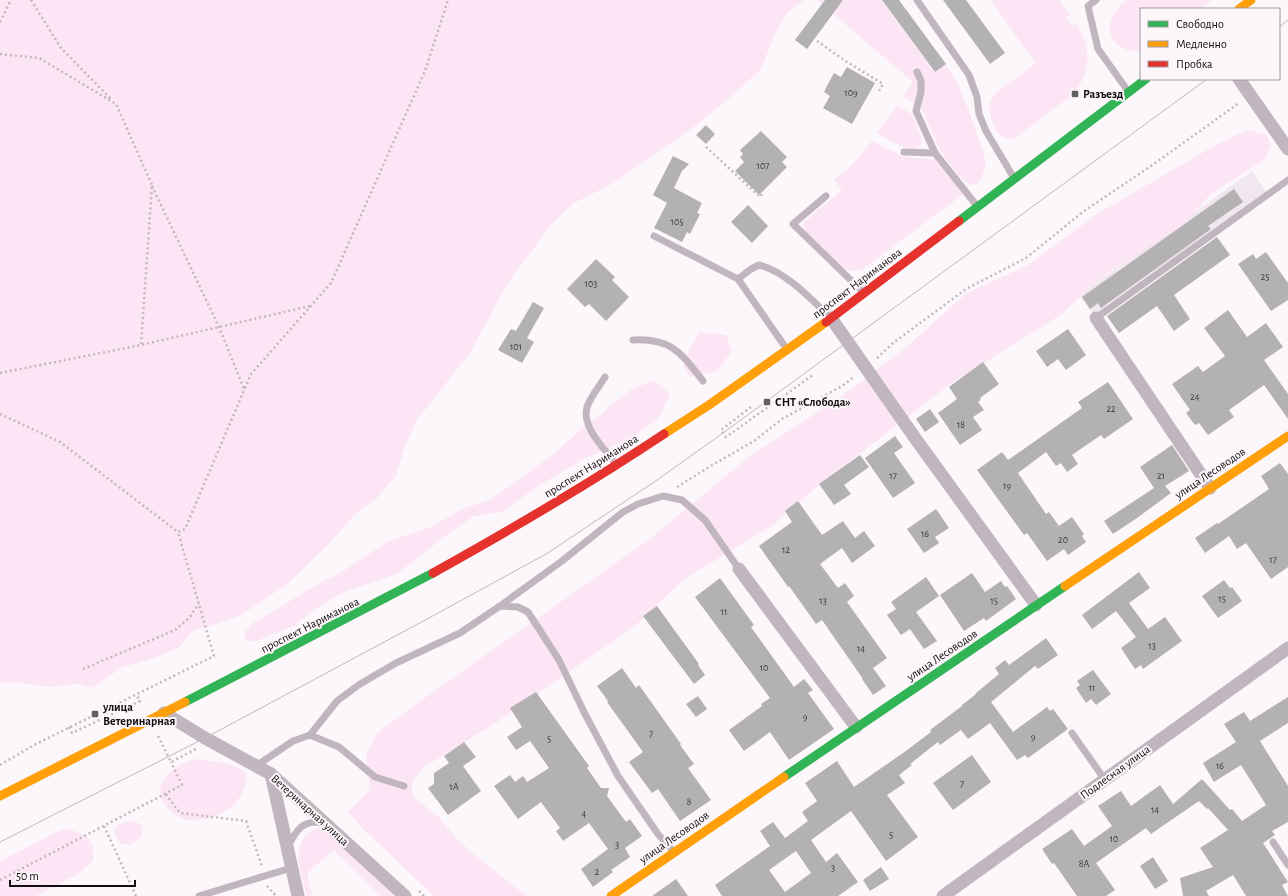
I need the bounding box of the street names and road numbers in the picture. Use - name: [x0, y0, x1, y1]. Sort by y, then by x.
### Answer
- street label: проспект Нариманова: [810, 245, 904, 320]
- street label: проспект Нариманова: [542, 432, 641, 500]
- street label: улица Лесоводов: [1172, 445, 1248, 502]
- street label: проспект Нариманова: [259, 595, 361, 655]
- street label: улица Лесоводов: [904, 627, 980, 684]
- street label: Подлесная улица: [1078, 742, 1153, 802]
- street label: Ветеринарная улица: [268, 772, 352, 849]
- street label: улица Лесоводов: [636, 808, 712, 867]

